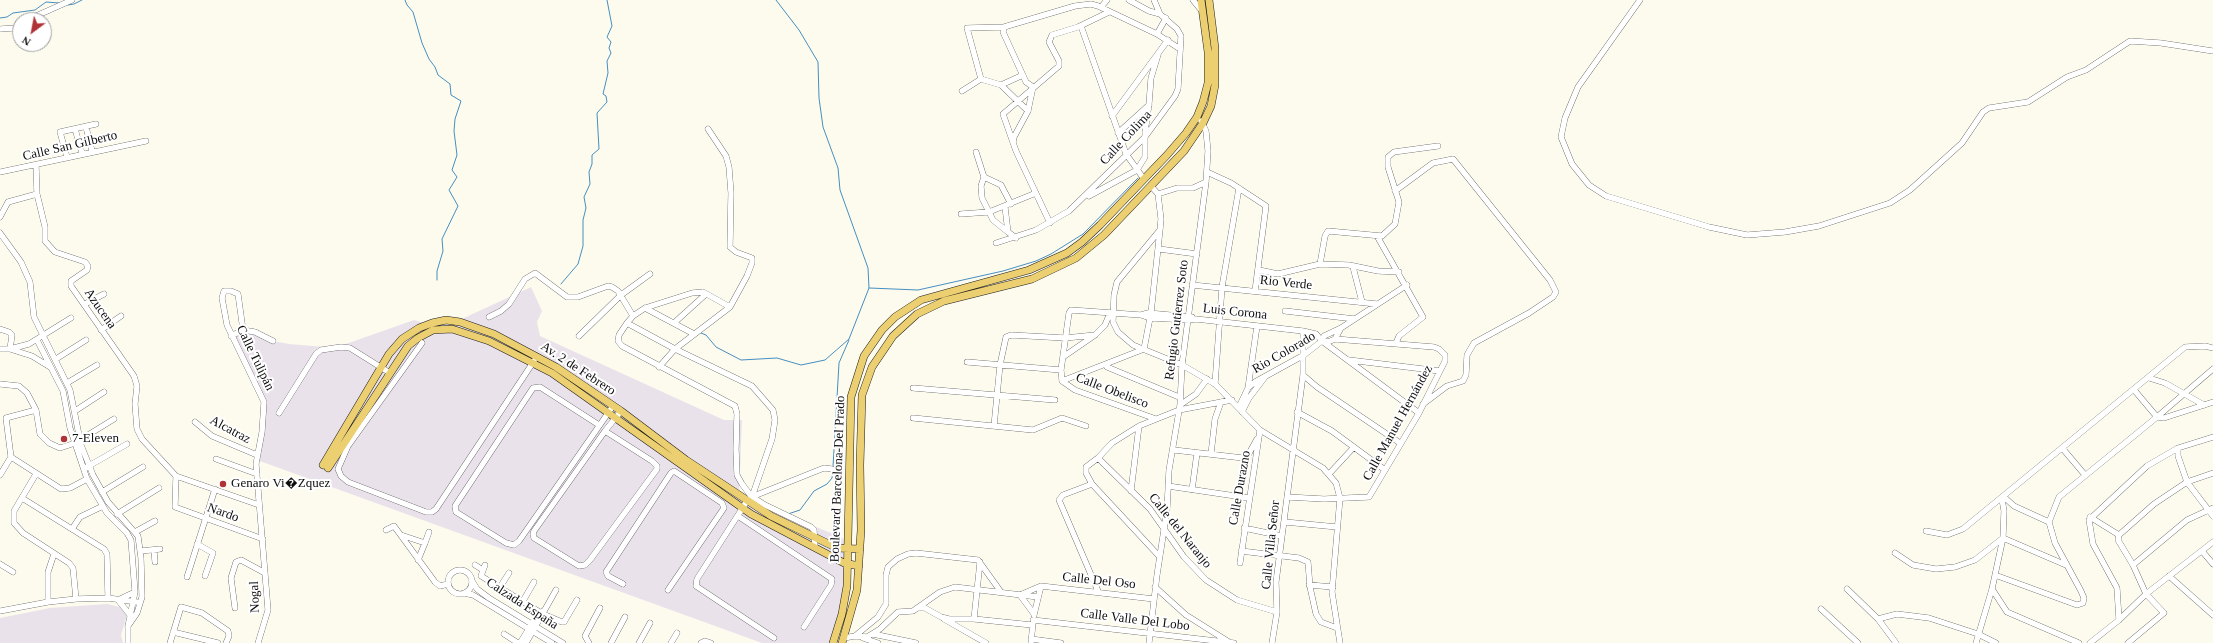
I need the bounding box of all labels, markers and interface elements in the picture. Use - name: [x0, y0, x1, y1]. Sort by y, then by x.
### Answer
- north arrow: [12, 12, 52, 52]
- text: N: [20, 34, 33, 49]
- street label: Calle Colima: [1097, 107, 1155, 169]
- street label: Calle San Gilberto: [21, 128, 119, 164]
- street label: Refugio Gutierrez Soto: [1162, 259, 1192, 381]
- street label: Rio Verde: [1259, 273, 1313, 293]
- street label: Azucena: [81, 286, 119, 332]
- street label: Luis Corona: [1202, 301, 1268, 323]
- street label: Calle Tulipán: [233, 323, 277, 393]
- street label: Rio Colorado: [1250, 329, 1318, 377]
- street label: Av. 2 de Febrero: [538, 339, 618, 399]
- street label: Calle Manuel Hernández: [1360, 362, 1436, 484]
- street label: Calle Obelisco: [1073, 370, 1151, 412]
- street label: Boulevard Barcelona-Del Prado: [827, 395, 849, 563]
- street label: Alcatraz: [207, 413, 253, 447]
- place label: 7-Eleven: [72, 431, 119, 447]
- marker: 7-Eleven: [59, 434, 69, 444]
- street label: Calle Durazno: [1226, 449, 1254, 527]
- place label: Genaro Vi�Zquez: [231, 476, 330, 492]
- marker: Genaro Vi�Zquez: [218, 479, 228, 489]
- street label: Calle del Naranjo: [1145, 490, 1215, 572]
- street label: Nardo: [205, 500, 241, 526]
- street label: Calle Villa Señor: [1259, 500, 1283, 590]
- street label: Calle Del Oso: [1062, 569, 1136, 593]
- street label: Calzada España: [483, 575, 561, 633]
- street label: Nogal: [247, 581, 263, 613]
- street label: Calle Valle Del Lobo: [1079, 606, 1191, 634]

